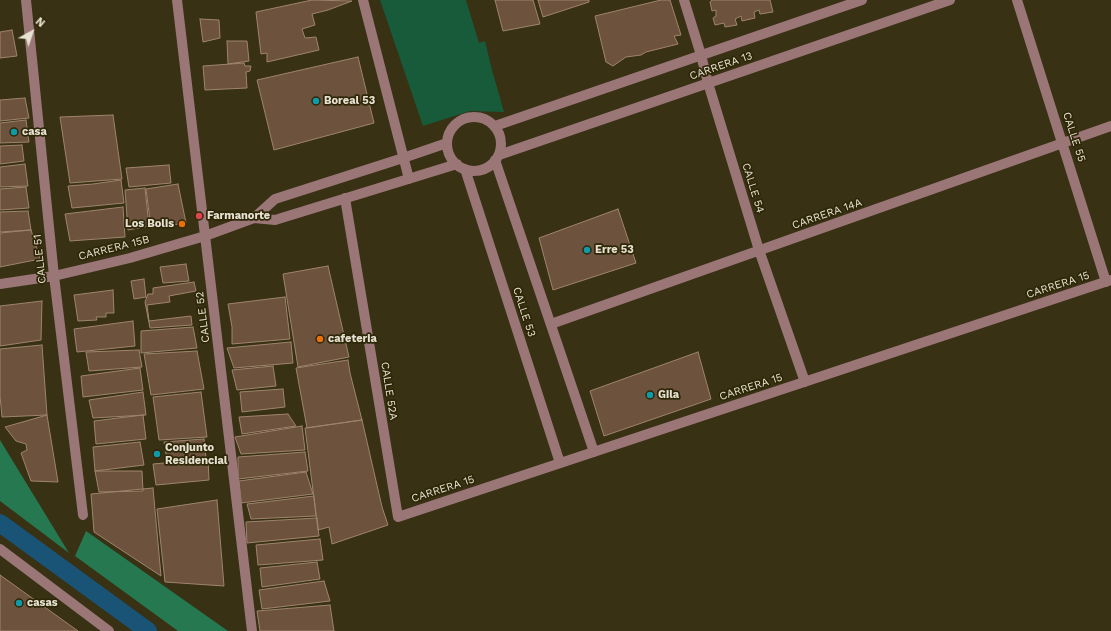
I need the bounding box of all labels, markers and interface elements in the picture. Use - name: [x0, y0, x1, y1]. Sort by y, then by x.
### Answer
- north arrow: [12, 12, 52, 52]
- text: N: [33, 15, 47, 30]
- street label: CARRERA 13: [688, 49, 754, 83]
- place label: Boreal 53: [324, 94, 375, 108]
- marker: Boreal 53: [311, 96, 321, 106]
- street label: CALLE 55: [1060, 110, 1088, 164]
- place label: casa: [22, 125, 47, 139]
- marker: casa: [9, 127, 19, 137]
- street label: CALLE 54: [739, 161, 767, 215]
- street label: CARRERA 14A: [790, 196, 864, 232]
- place label: Farmanorte: [207, 209, 270, 223]
- marker: Farmanorte: [194, 211, 204, 221]
- place label: Los Bolis: [125, 217, 174, 231]
- marker: Los Bolis: [177, 219, 187, 229]
- street label: CARRERA 15B: [77, 233, 151, 263]
- street label: CALLE 51: [31, 234, 49, 284]
- place label: Erre 53: [595, 243, 634, 257]
- marker: Erre 53: [582, 245, 592, 255]
- street label: CARRERA 15: [1025, 269, 1091, 301]
- street label: CALLE 53: [510, 285, 538, 339]
- street label: CALLE 52: [193, 291, 213, 343]
- place label: cafeteria: [328, 332, 377, 346]
- marker: cafeteria: [315, 334, 325, 344]
- street label: CALLE 52A: [378, 361, 400, 421]
- street label: CARRERA 15: [718, 371, 784, 403]
- place label: Gila: [658, 388, 679, 402]
- marker: Gila: [645, 390, 655, 400]
- place label: Conjunto Residencial: [165, 441, 227, 467]
- marker: Conjunto Residencial: [152, 449, 162, 459]
- street label: CARRERA 15: [410, 473, 476, 505]
- place label: casas: [27, 596, 58, 610]
- marker: casas: [14, 598, 24, 608]

